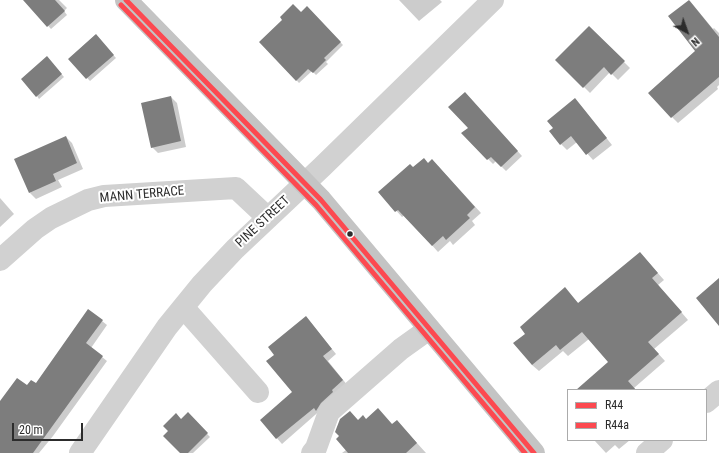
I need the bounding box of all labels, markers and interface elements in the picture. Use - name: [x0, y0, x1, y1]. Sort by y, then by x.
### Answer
- north arrow: [667, 12, 707, 52]
- text: N: [688, 34, 702, 49]
- street label: MANN TERRACE: [99, 184, 185, 206]
- street label: PINE STREET: [233, 193, 293, 251]
- unlabelled marker: [345, 229, 355, 239]
- legend: [567, 389, 707, 441]
- text: R44: [605, 398, 623, 412]
- scale bar: [14, 415, 85, 441]
- text: R44a: [605, 418, 629, 432]
- text: 20 m: [19, 423, 43, 437]

